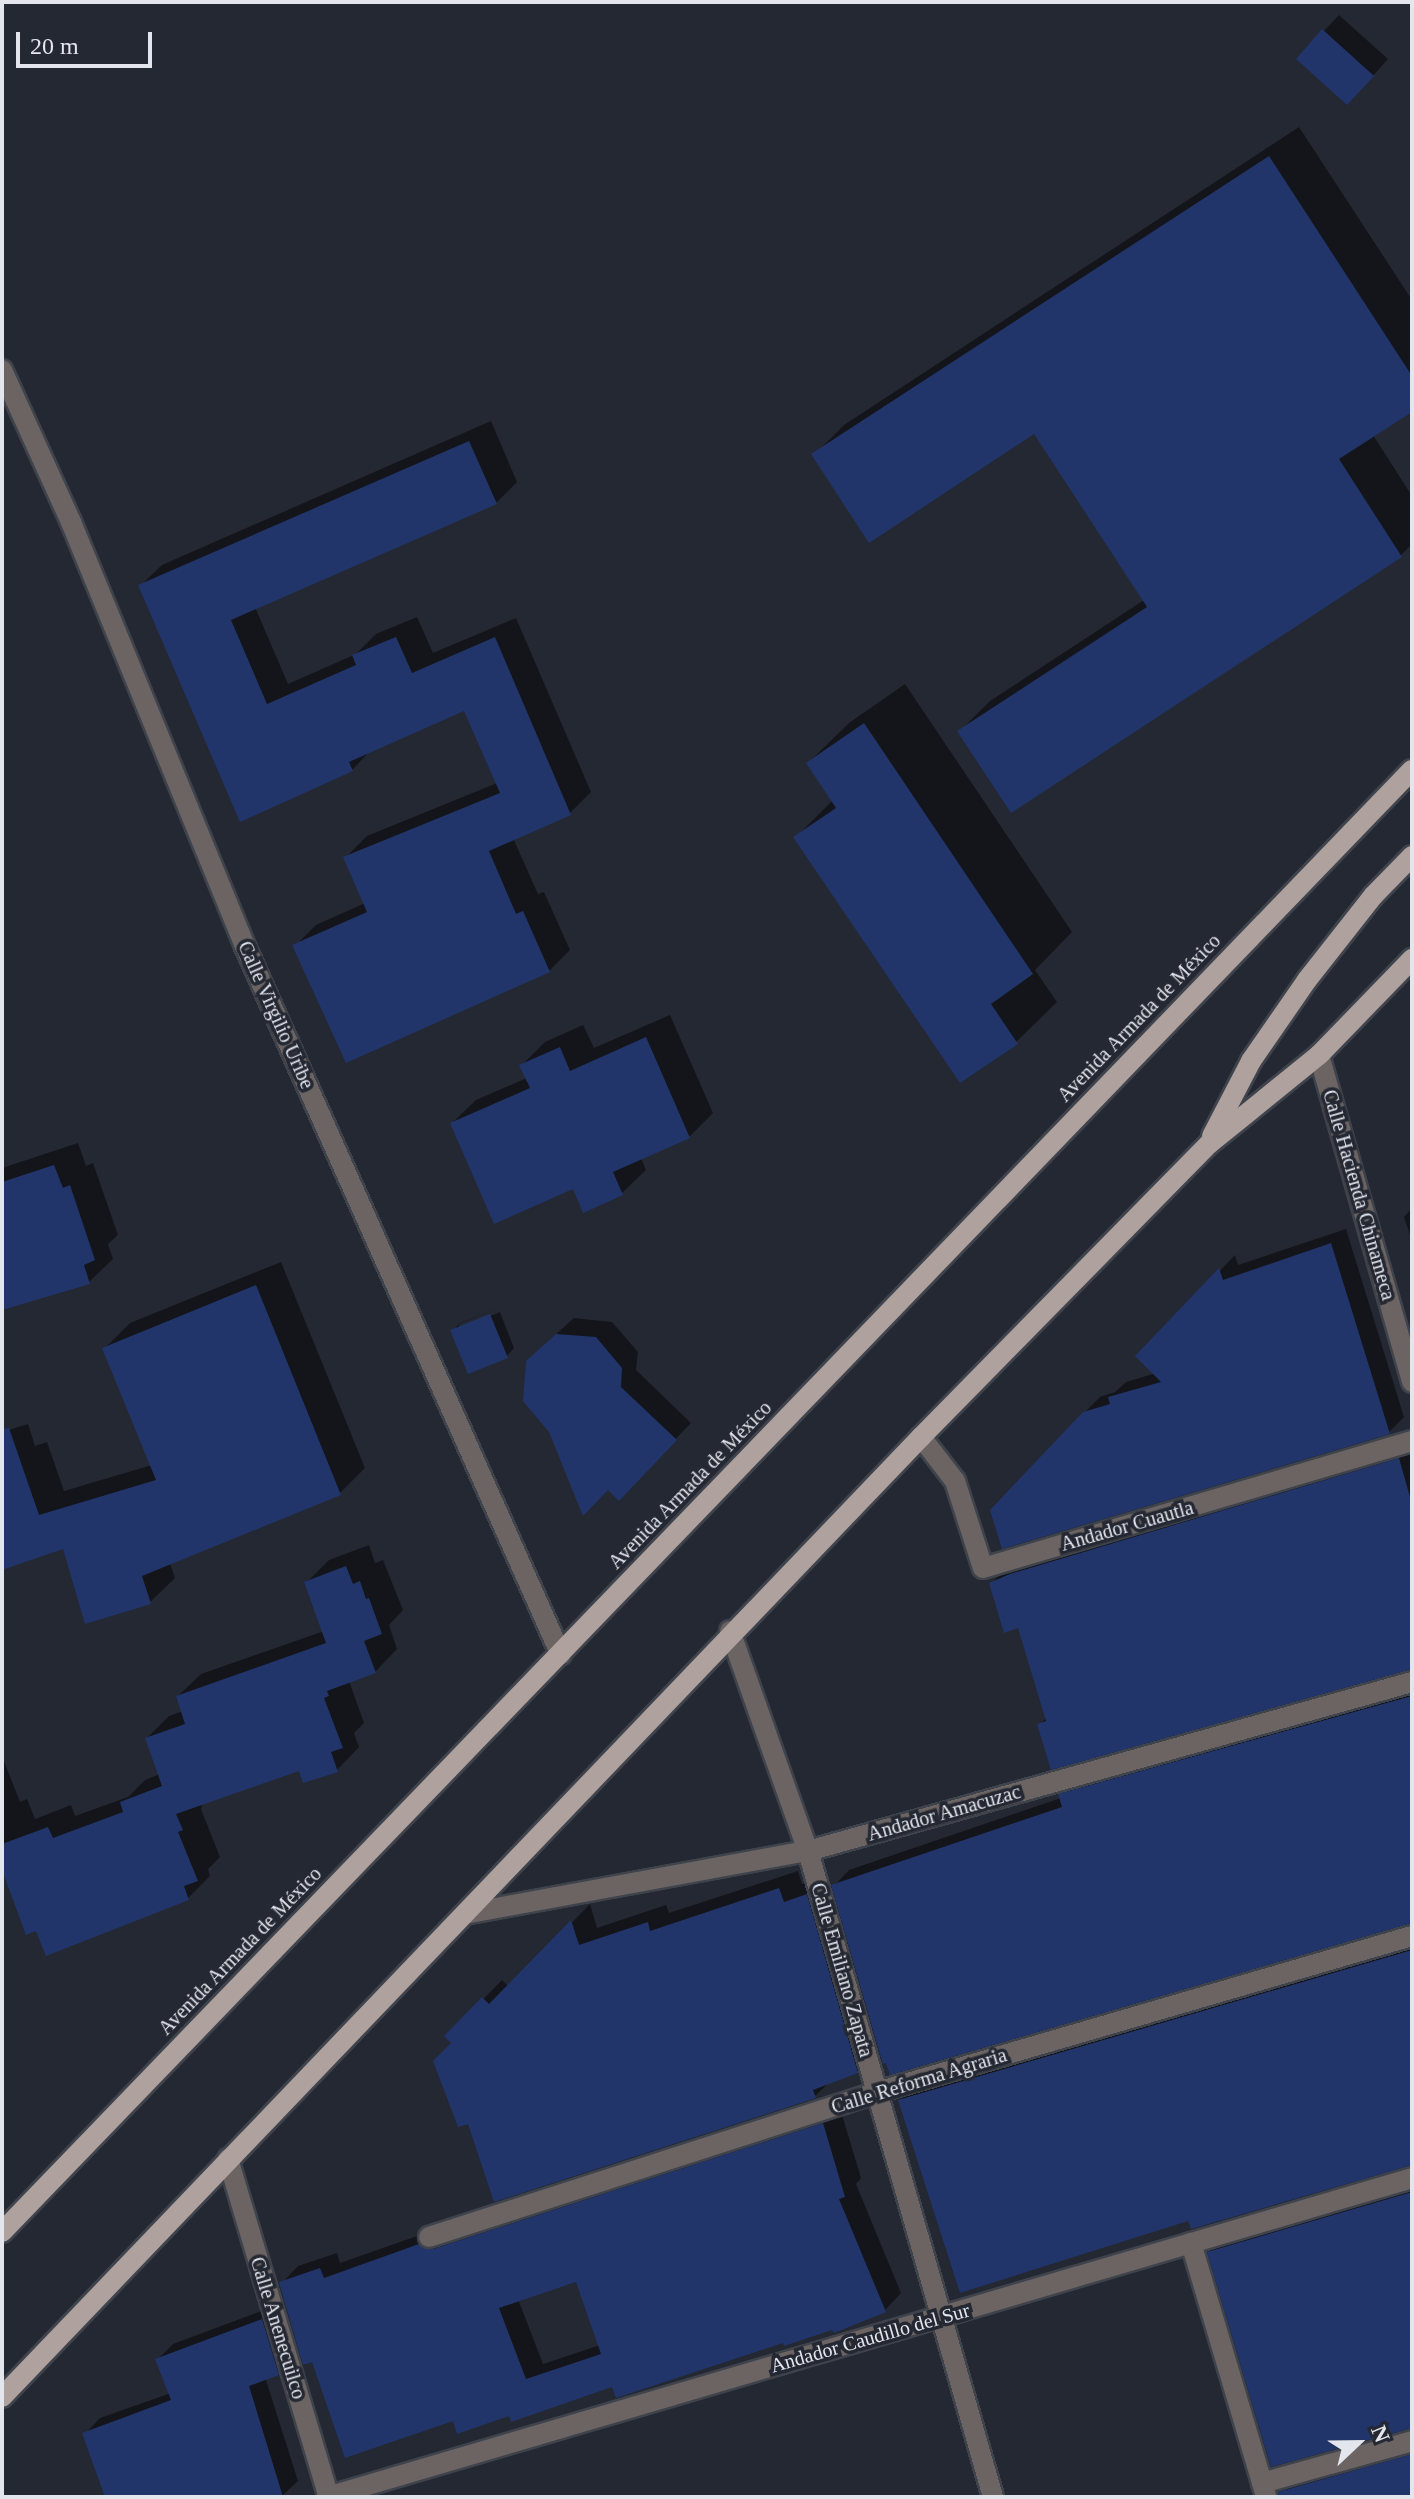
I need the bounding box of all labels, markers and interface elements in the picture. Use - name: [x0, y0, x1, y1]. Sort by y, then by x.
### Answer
- scale bar: [20, 16, 156, 66]
- text: 20 m: [30, 33, 79, 59]
- street label: Avenida Armada de México: [1052, 929, 1226, 1107]
- street label: Calle Virgilio Uribe: [233, 937, 319, 1093]
- street label: Calle Hacienda Chinameca: [1317, 1087, 1401, 1303]
- street label: Avenida Armada de México: [603, 1396, 777, 1574]
- street label: Andador Cuautla: [1058, 1496, 1196, 1556]
- street label: Andador Amacuzac: [864, 1780, 1024, 1846]
- street label: Avenida Armada de México: [153, 1862, 327, 2040]
- street label: Calle Emiliano Zapata: [806, 1880, 878, 2060]
- street label: Calle Reforma Agraria: [828, 2043, 1010, 2119]
- street label: Calle Anenecuilco: [245, 2254, 311, 2402]
- street label: Andador Caudillo del Sur: [768, 2298, 972, 2378]
- north arrow: [1318, 2403, 1398, 2483]
- text: N: [1366, 2422, 1395, 2446]

